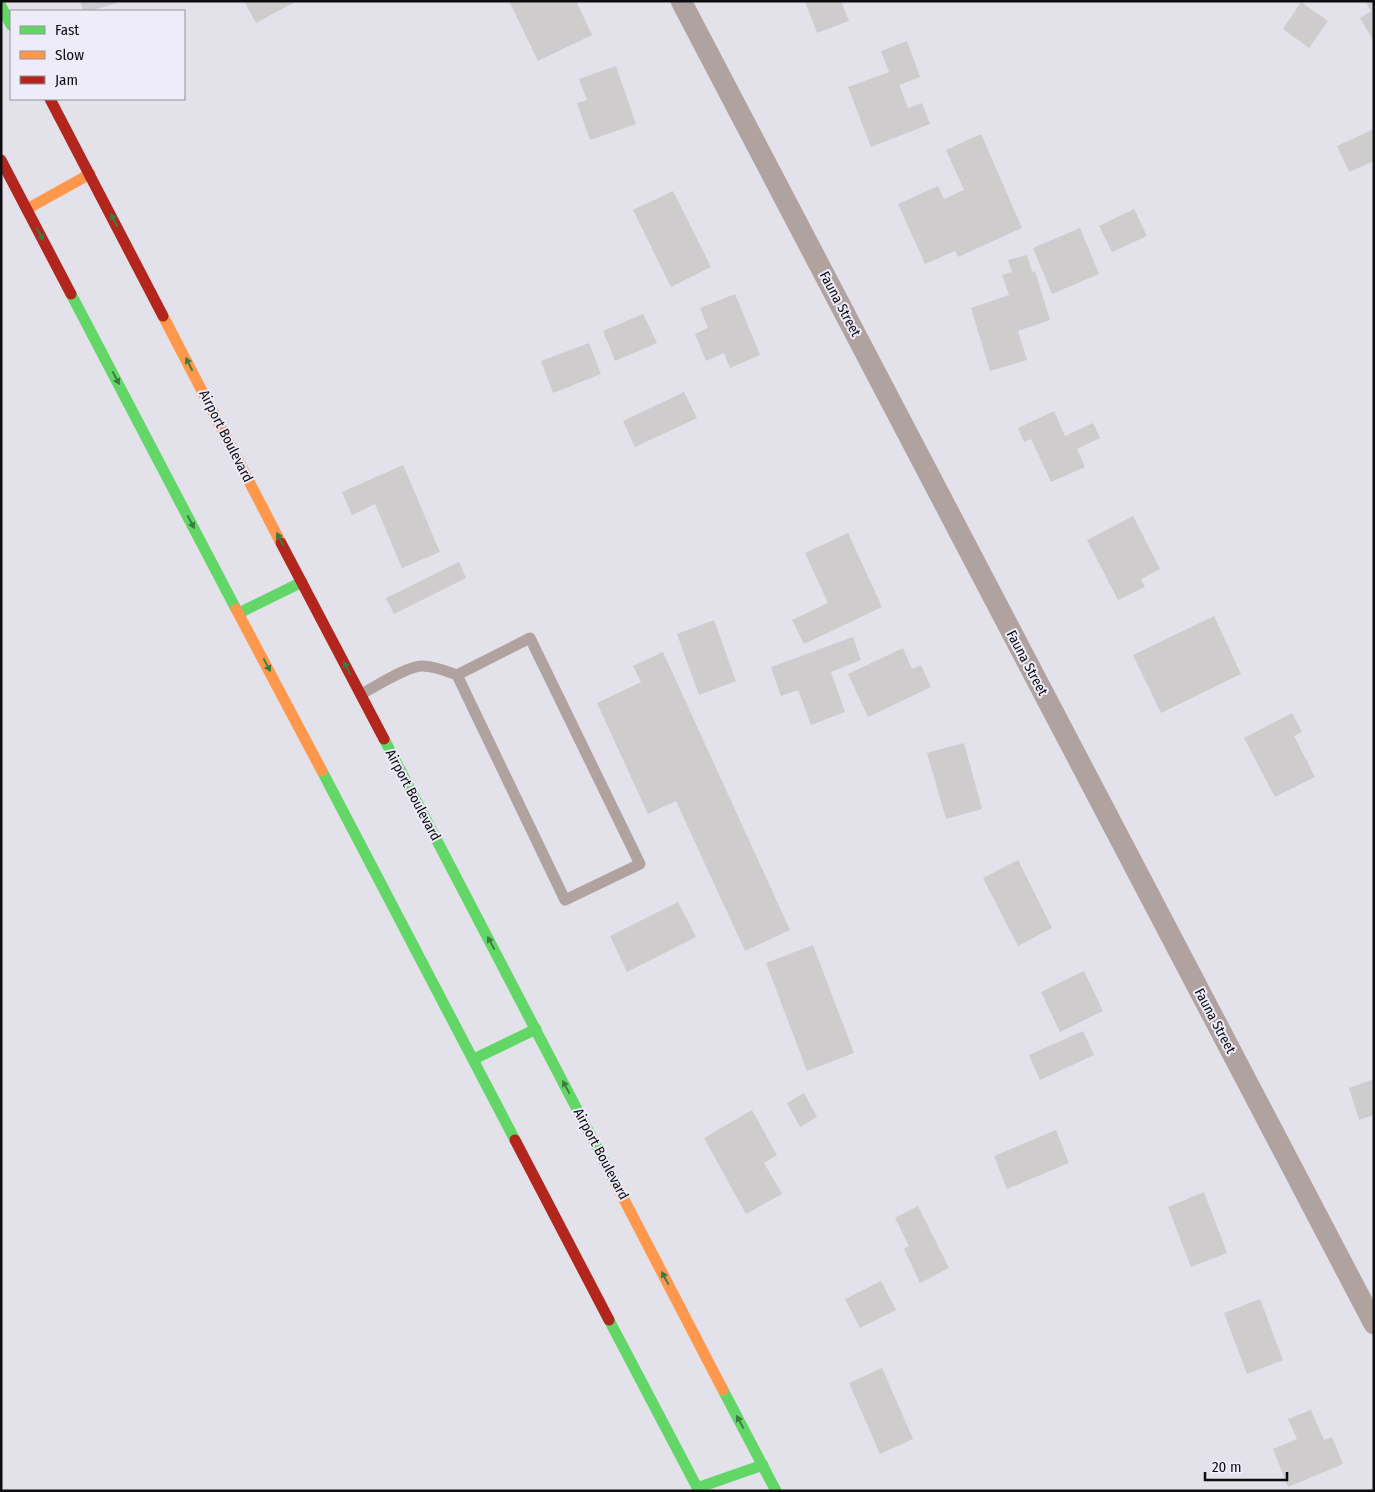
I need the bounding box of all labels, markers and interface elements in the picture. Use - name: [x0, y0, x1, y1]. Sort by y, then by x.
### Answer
- legend: [10, 10, 185, 100]
- text: Fast: [55, 21, 79, 39]
- text: Slow: [55, 46, 84, 64]
- text: Jam: [55, 71, 78, 89]
- one-way arrow: [110, 213, 118, 227]
- one-way arrow: [36, 226, 44, 241]
- street label: Fauna Street: [816, 268, 864, 340]
- one-way arrow: [185, 357, 193, 371]
- one-way arrow: [112, 370, 120, 385]
- street label: Airport Boulevard: [195, 387, 257, 485]
- one-way arrow: [187, 514, 195, 529]
- one-way arrow: [276, 532, 284, 546]
- street label: Fauna Street: [1003, 627, 1051, 699]
- one-way arrow: [262, 659, 271, 672]
- one-way arrow: [343, 660, 351, 675]
- street label: Airport Boulevard: [382, 746, 444, 844]
- one-way arrow: [487, 936, 495, 950]
- street label: Fauna Street: [1191, 985, 1239, 1057]
- one-way arrow: [562, 1080, 570, 1094]
- street label: Airport Boulevard: [570, 1105, 632, 1203]
- one-way arrow: [661, 1270, 669, 1285]
- one-way arrow: [736, 1415, 744, 1429]
- scale bar: [1205, 1450, 1288, 1482]
- text: 20 m: [1212, 1458, 1242, 1476]

